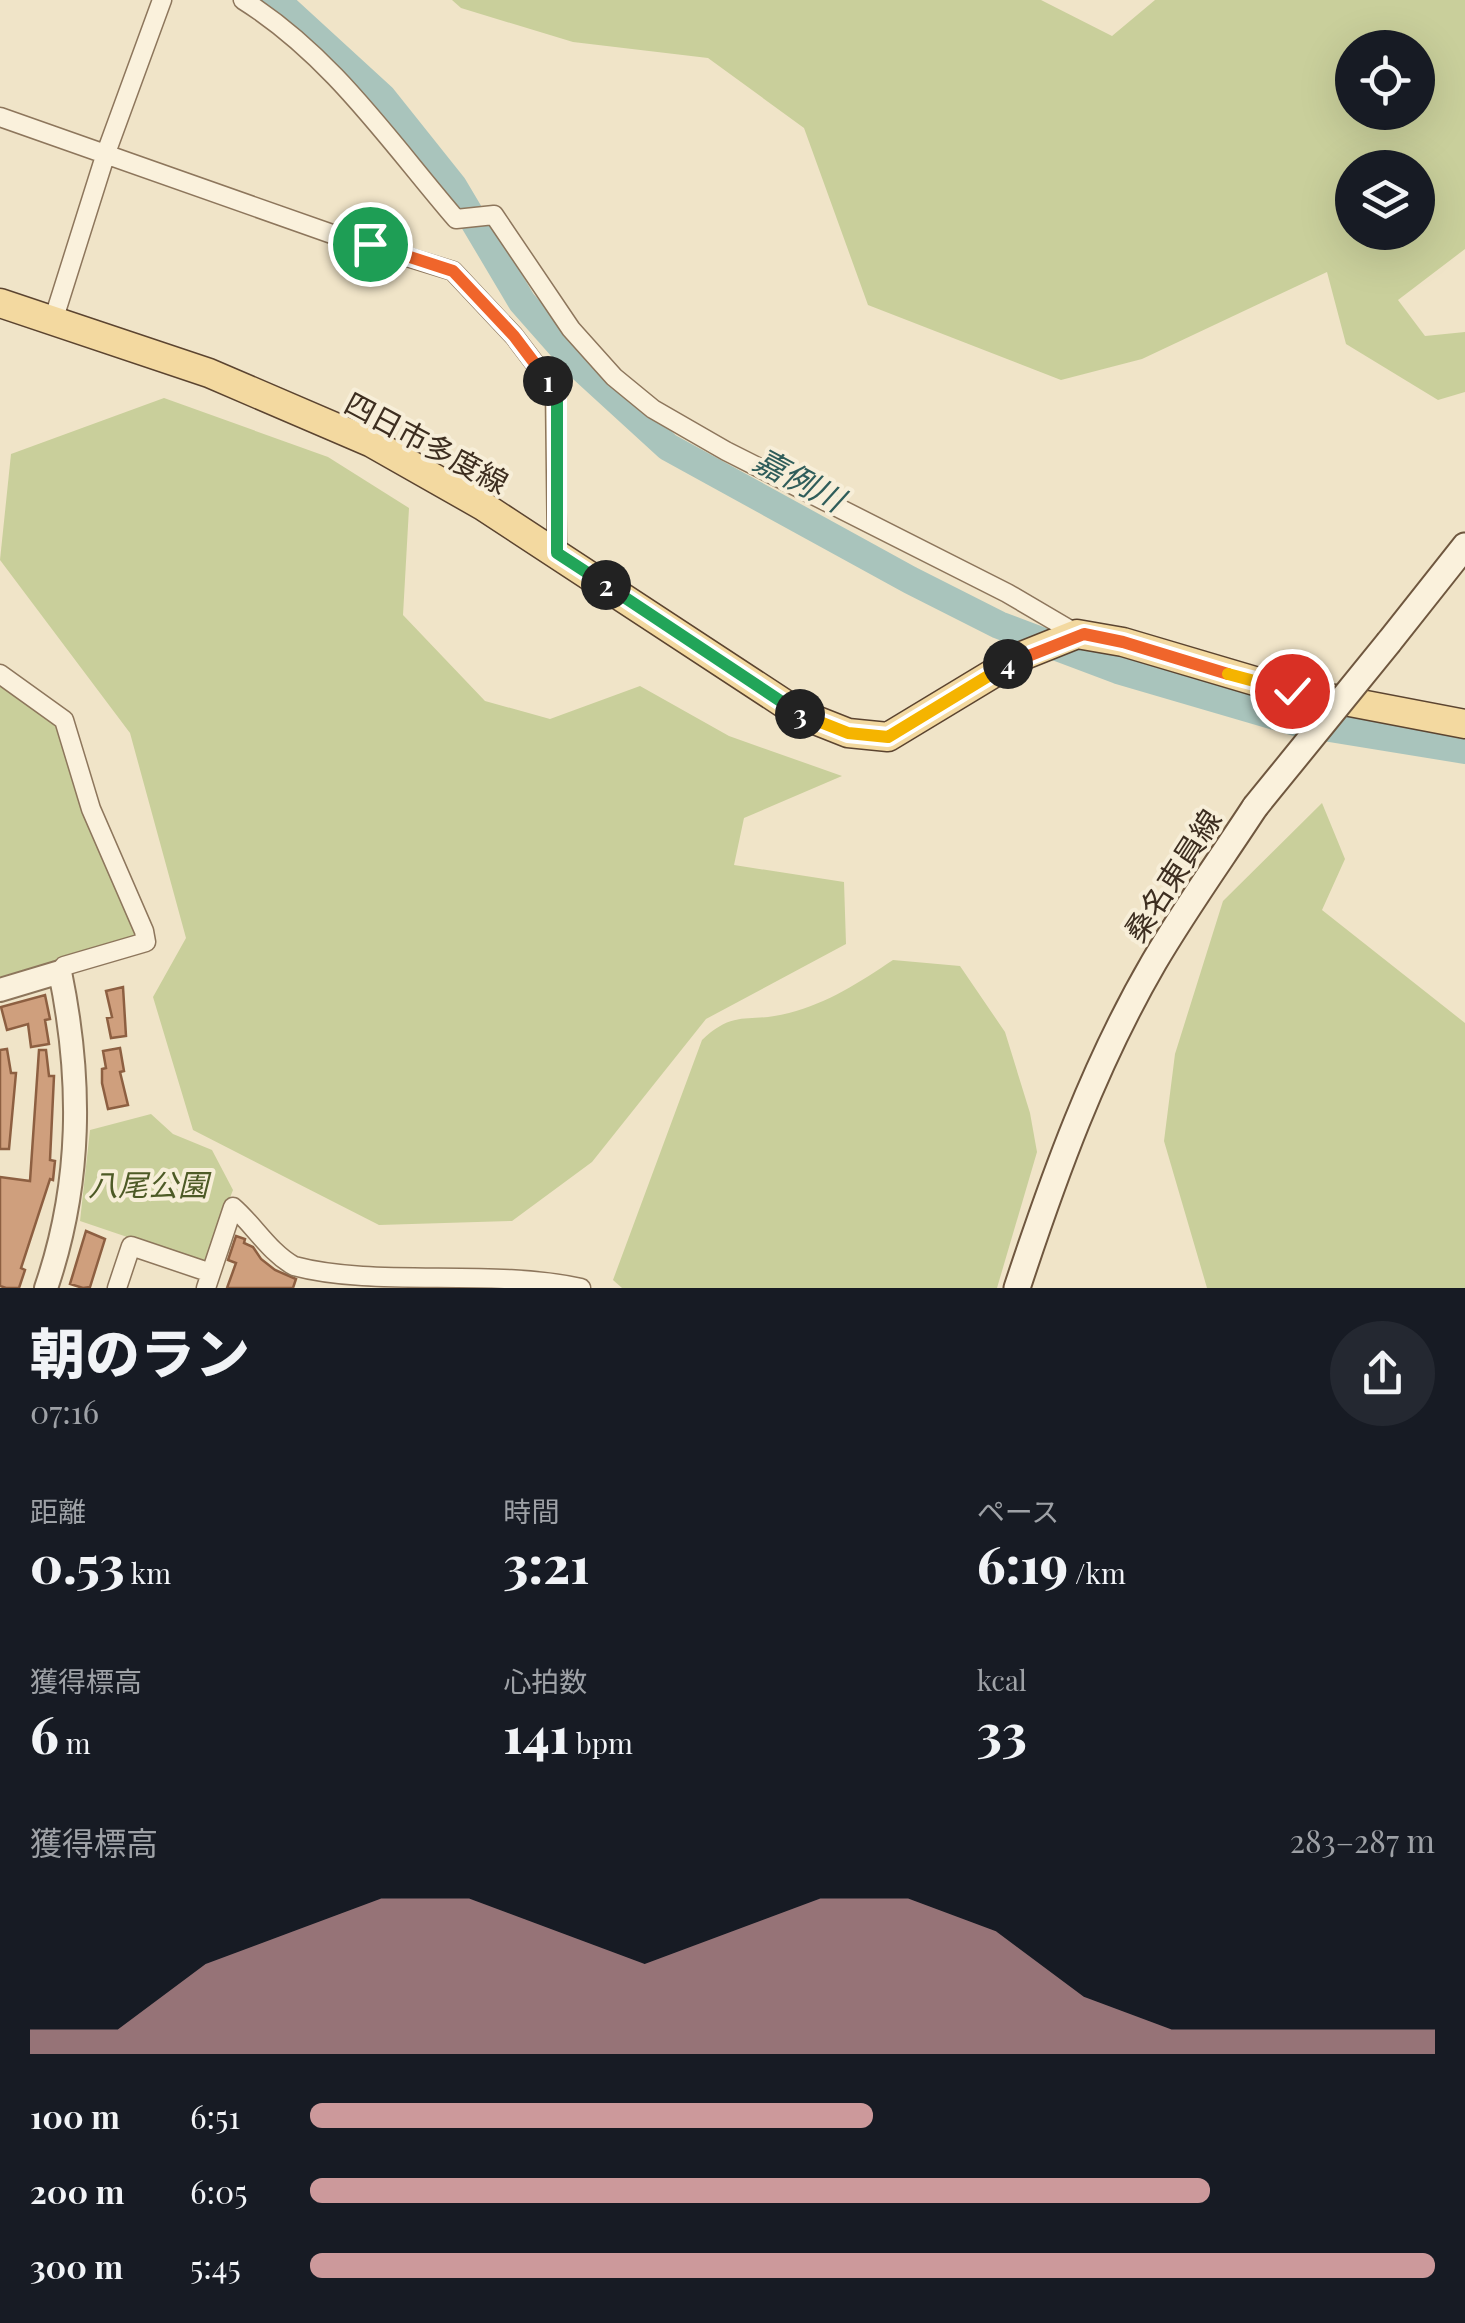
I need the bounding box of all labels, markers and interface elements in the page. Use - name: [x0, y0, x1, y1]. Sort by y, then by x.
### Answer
- map controls: [1335, 30, 1435, 250]
- button: locate: [1335, 30, 1435, 130]
- button: layers: [1335, 150, 1435, 250]
- pin: [328, 202, 413, 287]
- icon: arrive: [343, 217, 398, 272]
- pin: 1: [523, 356, 573, 406]
- text: 1: [543, 362, 553, 399]
- street label: 四日市多度線: [338, 382, 516, 502]
- water label: 嘉例川: [748, 436, 855, 521]
- pin: 2: [581, 560, 631, 610]
- text: 2: [599, 566, 613, 603]
- pin: 4: [983, 639, 1033, 689]
- text: 4: [1001, 645, 1015, 682]
- pin: [1250, 649, 1335, 734]
- icon: check: [1265, 664, 1320, 719]
- pin: 3: [775, 689, 825, 739]
- text: 3: [793, 695, 807, 732]
- street label: 桑名東員線: [1114, 801, 1230, 949]
- park label: 八尾公園: [88, 1164, 212, 1204]
- text: 朝のラン: [30, 1314, 250, 1388]
- button: share: [1330, 1321, 1435, 1426]
- text: 07:16: [30, 1389, 99, 1432]
- text: 距離: [30, 1492, 86, 1529]
- text: 時間: [503, 1492, 559, 1529]
- text: ペース: [977, 1492, 1059, 1529]
- text: 0.53: [30, 1530, 125, 1597]
- text: 3:21: [503, 1530, 590, 1597]
- text: 6:19: [977, 1530, 1068, 1597]
- text: km: [125, 1554, 171, 1591]
- text: /km: [1068, 1554, 1126, 1591]
- text: kcal: [977, 1661, 1027, 1698]
- text: 獲得標高: [30, 1662, 142, 1699]
- text: 心拍数: [503, 1662, 587, 1699]
- text: 33: [977, 1698, 1027, 1765]
- text: 6: [30, 1700, 59, 1767]
- text: 141: [503, 1700, 569, 1767]
- text: m: [59, 1724, 91, 1761]
- text: bpm: [569, 1724, 633, 1761]
- text: 283–287 m: [1290, 1818, 1435, 1861]
- text: 獲得標高: [30, 1820, 158, 1863]
- text: 100 m: [30, 2094, 120, 2137]
- text: 6:51: [190, 2094, 240, 2137]
- text: 200 m: [30, 2169, 124, 2212]
- text: 6:05: [190, 2169, 248, 2212]
- text: 300 m: [30, 2244, 123, 2287]
- text: 5:45: [190, 2244, 241, 2287]

